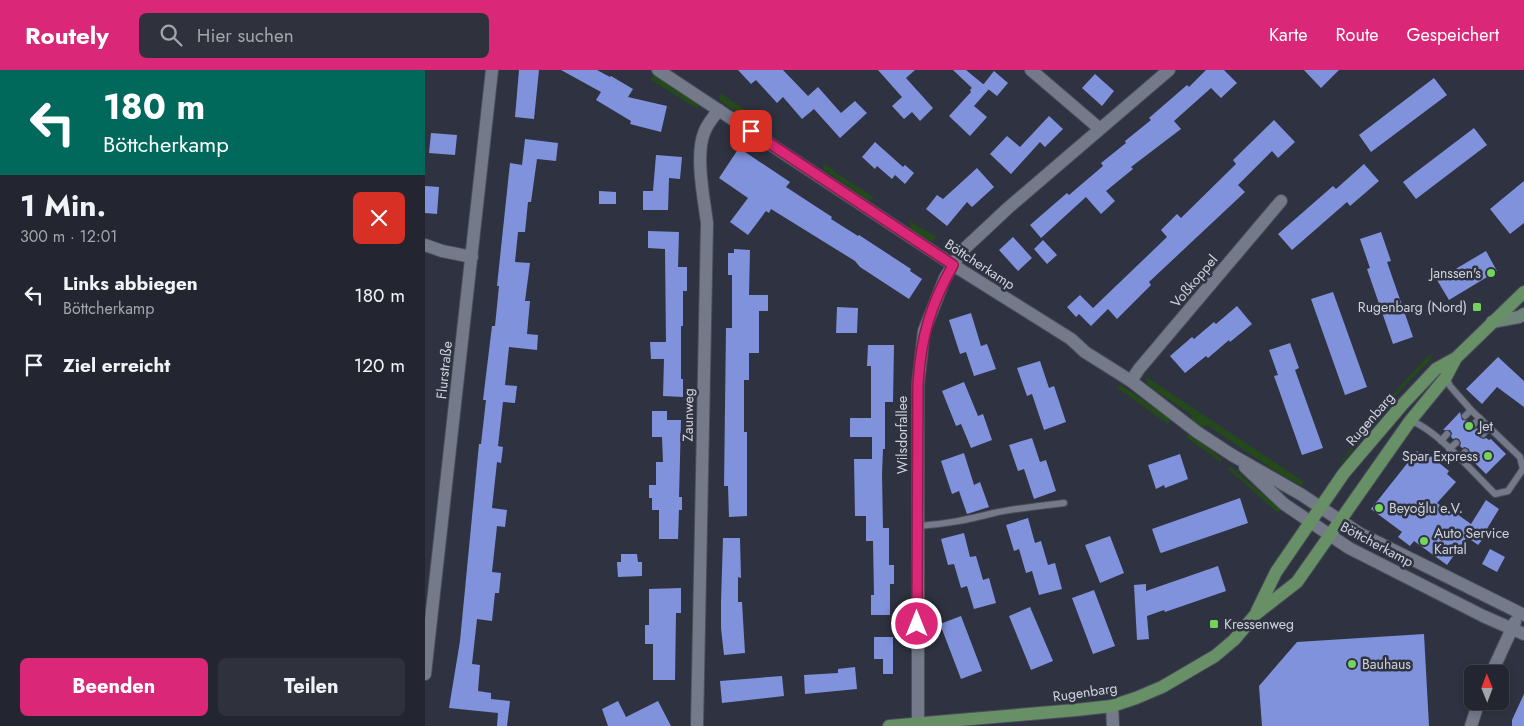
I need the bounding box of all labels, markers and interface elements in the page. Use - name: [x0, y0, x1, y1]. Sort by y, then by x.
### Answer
- search box: [139, 13, 489, 58]
- text: Routely: [25, 18, 109, 53]
- icon: search: [157, 21, 185, 49]
- text: Hier suchen: [197, 22, 294, 49]
- text: Karte: [1269, 22, 1308, 48]
- text: Route: [1336, 22, 1378, 48]
- text: Gespeichert: [1406, 22, 1499, 48]
- text: 180 m: [103, 82, 205, 132]
- icon: left: [20, 90, 85, 155]
- pin: [730, 110, 772, 152]
- icon: arrive: [737, 117, 765, 145]
- text: Böttcherkamp: [103, 128, 229, 160]
- text: 1 Min.: [20, 184, 106, 227]
- button: close: [353, 192, 405, 244]
- text: 300 m · 12:01: [20, 225, 118, 248]
- street label: Böttcherkamp: [941, 234, 1019, 294]
- street label: Voßkoppel: [1166, 250, 1222, 312]
- place label: Janssen's: [1428, 263, 1481, 283]
- marker: Janssen's: [1485, 267, 1497, 279]
- text: Links abbiegen: [63, 270, 198, 297]
- icon: left: [20, 281, 48, 309]
- text: 180 m: [354, 282, 405, 309]
- text: Böttcherkamp: [63, 297, 154, 320]
- place label: Rugenbarg (Nord): [1358, 297, 1467, 317]
- marker: Rugenbarg (Nord): [1471, 301, 1483, 313]
- street label: Flurstraße: [431, 340, 457, 400]
- icon: arrive: [20, 351, 48, 379]
- text: Ziel erreicht: [63, 352, 170, 379]
- text: 120 m: [354, 352, 405, 379]
- street label: Zaunweg: [678, 388, 698, 442]
- street label: Rugenbarg: [1341, 388, 1399, 450]
- street label: Wilsdorfallee: [892, 396, 912, 474]
- place label: Jet: [1477, 416, 1494, 436]
- marker: Jet: [1463, 420, 1475, 432]
- place label: Spar Express: [1402, 446, 1478, 466]
- marker: Spar Express: [1482, 450, 1494, 462]
- place label: Beyoğlu e.V.: [1389, 498, 1463, 518]
- marker: Beyoğlu e.V.: [1373, 502, 1385, 514]
- street label: Böttcherkamp: [1337, 516, 1417, 572]
- place label: Auto Service Kartal: [1434, 523, 1509, 559]
- marker: Auto Service Kartal: [1418, 535, 1430, 547]
- position arrow: [890, 597, 942, 649]
- place label: Kressenweg: [1224, 614, 1294, 634]
- marker: Kressenweg: [1208, 618, 1220, 630]
- place label: Bauhaus: [1362, 654, 1411, 674]
- button: Beenden: [20, 658, 208, 716]
- button: Teilen: [218, 658, 405, 716]
- marker: Bauhaus: [1346, 658, 1358, 670]
- north arrow: [1464, 665, 1509, 710]
- map controls: [1464, 665, 1509, 710]
- street label: Rugenbarg: [1051, 678, 1119, 706]

